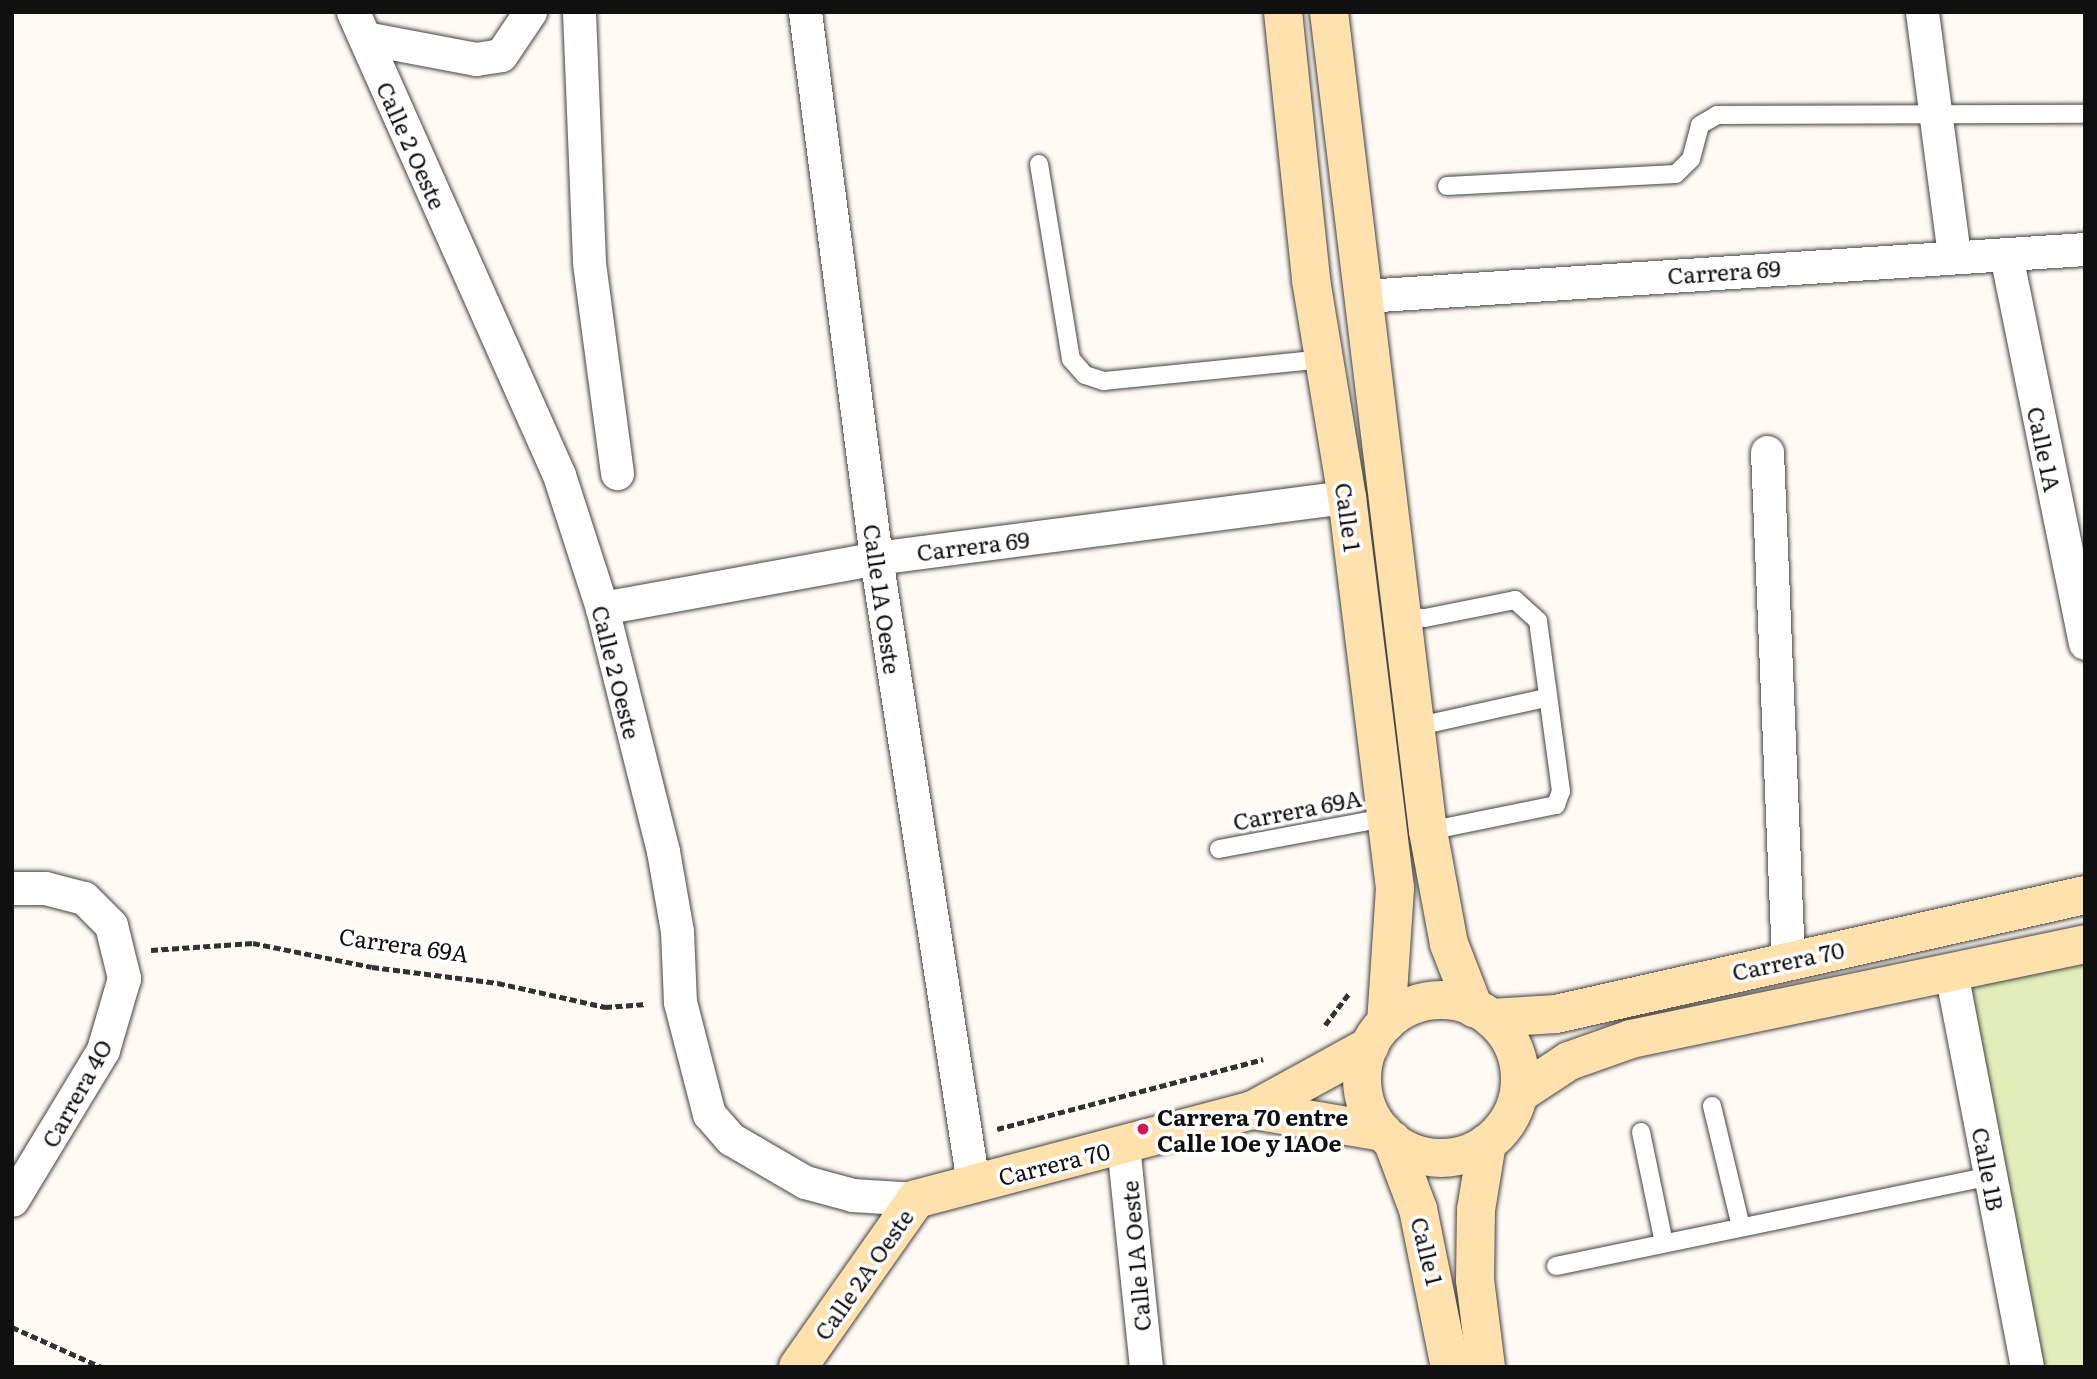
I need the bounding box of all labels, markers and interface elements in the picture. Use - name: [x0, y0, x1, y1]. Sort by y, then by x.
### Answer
- street label: Calle 2 Oeste: [372, 77, 452, 213]
- street label: Carrera 69: [1666, 253, 1782, 289]
- street label: Calle 1A: [2023, 404, 2067, 494]
- street label: Calle 1: [1331, 481, 1367, 553]
- street label: Calle 1A Oeste: [859, 522, 907, 676]
- street label: Carrera 69: [915, 524, 1031, 566]
- street label: Calle 2 Oeste: [587, 602, 647, 742]
- street label: Carrera 69A: [1230, 783, 1364, 835]
- street label: Carrera 69A: [338, 921, 470, 967]
- street label: Carrera 70: [1729, 935, 1847, 985]
- street label: Carrera 4O: [35, 1034, 117, 1152]
- place label: Carrera 70 entre Calle 1Oe y 1AOe: [1157, 1102, 1348, 1156]
- marker: Carrera 70 entre Calle 1Oe y 1AOe: [1135, 1121, 1151, 1137]
- street label: Calle 1B: [1967, 1125, 2011, 1213]
- street label: Carrera 70: [995, 1136, 1113, 1190]
- street label: Calle 1A Oeste: [1115, 1179, 1155, 1333]
- street label: Calle 2A Oeste: [808, 1203, 918, 1345]
- street label: Calle 1: [1406, 1214, 1450, 1288]

